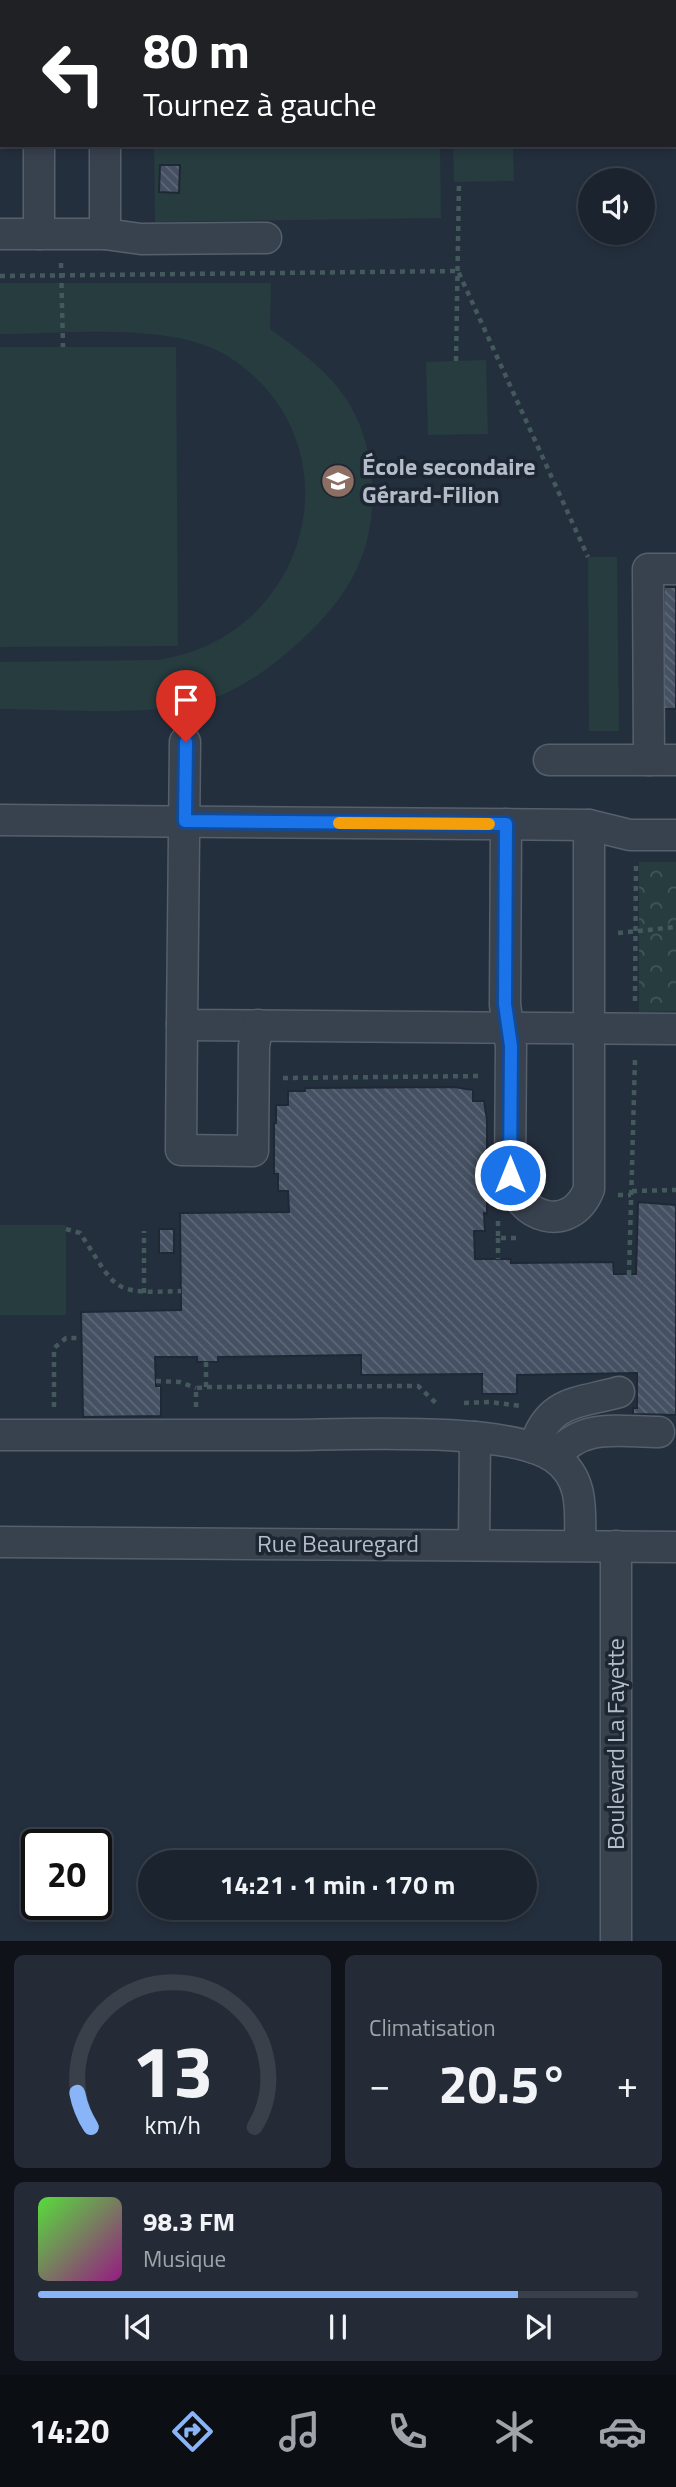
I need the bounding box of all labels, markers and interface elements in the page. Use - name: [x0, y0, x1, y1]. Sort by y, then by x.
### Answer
- text: 80 m: [143, 12, 250, 87]
- icon: left: [28, 28, 119, 119]
- text: Tournez à gauche: [143, 80, 377, 128]
- map controls: [578, 168, 655, 245]
- button: sound: [578, 168, 655, 245]
- place label: École secondaire Gérard-Filion: [362, 448, 536, 512]
- school or university icon: École secondaire Gérard-Filion: [319, 462, 357, 500]
- pin: [156, 670, 216, 742]
- icon: arrive: [167, 681, 205, 719]
- position arrow: [473, 1138, 547, 1212]
- street label: Rue Beauregard: [257, 1525, 419, 1561]
- street label: Boulevard La Fayette: [597, 1638, 633, 1850]
- speed limit sign: 20: [21, 1829, 112, 1920]
- text: 14:21 · 1 min · 170 m: [220, 1865, 455, 1904]
- text: Climatisation: [369, 2010, 496, 2045]
- text: 13: [132, 2016, 213, 2126]
- text: 20.5°: [439, 2044, 568, 2123]
- text: −: [369, 2055, 390, 2113]
- text: +: [617, 2055, 638, 2113]
- text: km/h: [144, 2106, 201, 2144]
- text: 98.3 FM: [143, 2202, 235, 2241]
- text: Musique: [143, 2241, 226, 2276]
- icon: previous: [119, 2308, 157, 2346]
- icon: pause: [319, 2308, 357, 2346]
- icon: next: [519, 2308, 557, 2346]
- text: 14:20: [29, 2407, 109, 2455]
- icon: directions: [168, 2407, 217, 2456]
- icon: music: [275, 2407, 324, 2456]
- icon: phone: [383, 2407, 432, 2456]
- icon: climate: [490, 2407, 539, 2456]
- icon: car: [598, 2407, 647, 2456]

